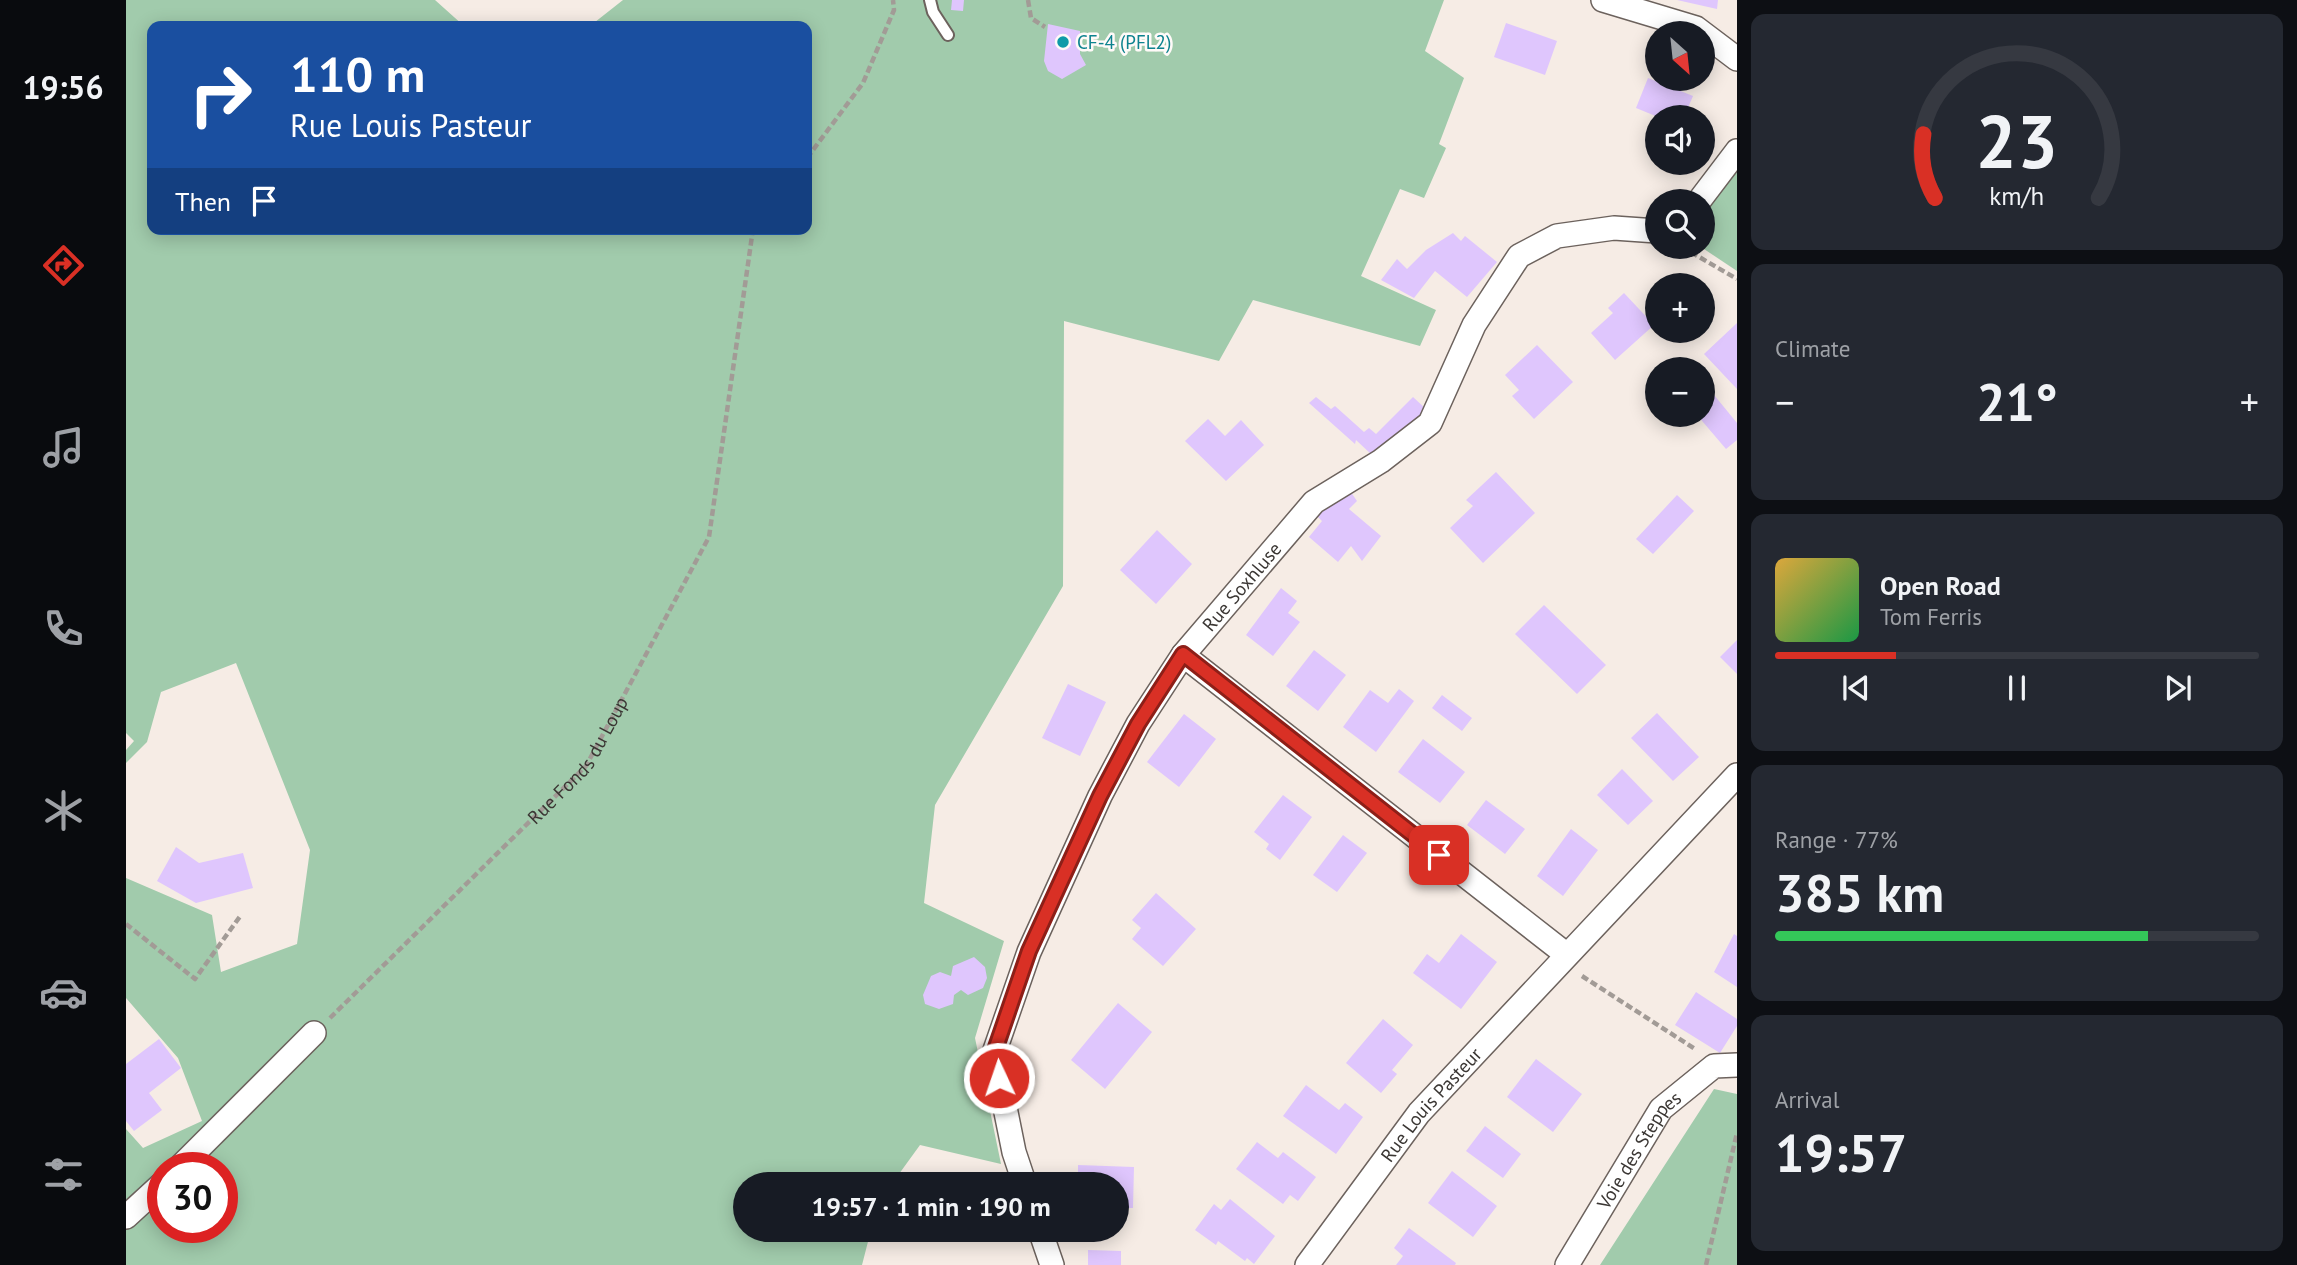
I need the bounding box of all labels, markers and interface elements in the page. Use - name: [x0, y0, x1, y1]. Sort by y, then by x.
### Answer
- north arrow: [1645, 21, 1715, 91]
- map controls: [1645, 21, 1715, 427]
- place label: CF-4 (PFL2): [1077, 30, 1171, 54]
- marker: CF-4 (PFL2): [1055, 34, 1071, 50]
- text: 110 m: [290, 42, 425, 106]
- icon: right: [175, 49, 266, 140]
- text: 19:56: [22, 66, 104, 108]
- text: 23: [1976, 94, 2058, 188]
- text: Rue Louis Pasteur: [290, 104, 531, 146]
- button: sound: [1645, 105, 1715, 175]
- text: km/h: [1990, 180, 2044, 212]
- icon: arrive: [245, 182, 283, 220]
- text: Then: [175, 185, 231, 218]
- button: search: [1645, 189, 1715, 259]
- icon: directions: [39, 241, 88, 290]
- button: +: [1645, 273, 1715, 343]
- text: Climate: [1775, 334, 1850, 363]
- button: −: [1645, 357, 1715, 427]
- text: 21°: [1976, 368, 2058, 435]
- text: −: [1775, 377, 1794, 426]
- text: +: [2240, 377, 2259, 426]
- icon: music: [39, 423, 88, 472]
- street label: Rue Soxhluse: [1197, 537, 1286, 636]
- text: Open Road: [1880, 569, 2001, 602]
- text: Tom Ferris: [1880, 602, 1982, 631]
- icon: phone: [39, 604, 88, 653]
- icon: previous: [1837, 669, 1875, 707]
- icon: pause: [1998, 669, 2036, 707]
- icon: next: [2159, 669, 2197, 707]
- street label: Rue Fonds du Loup: [522, 692, 633, 829]
- icon: climate: [39, 786, 88, 835]
- pin: [1409, 825, 1469, 885]
- text: Range · 77%: [1775, 825, 1898, 854]
- icon: arrive: [1420, 836, 1458, 874]
- text: 385 km: [1775, 859, 1944, 926]
- icon: car: [39, 968, 88, 1017]
- position arrow: [962, 1041, 1036, 1115]
- street label: Rue Louis Pasteur: [1375, 1042, 1487, 1166]
- text: Arrival: [1775, 1085, 1839, 1114]
- street label: Voie des Steppes: [1591, 1086, 1686, 1214]
- text: 19:57: [1775, 1119, 1907, 1186]
- icon: filters: [39, 1150, 88, 1199]
- speed limit sign: 30: [147, 1152, 238, 1243]
- text: 19:57 · 1 min · 190 m: [811, 1190, 1051, 1223]

